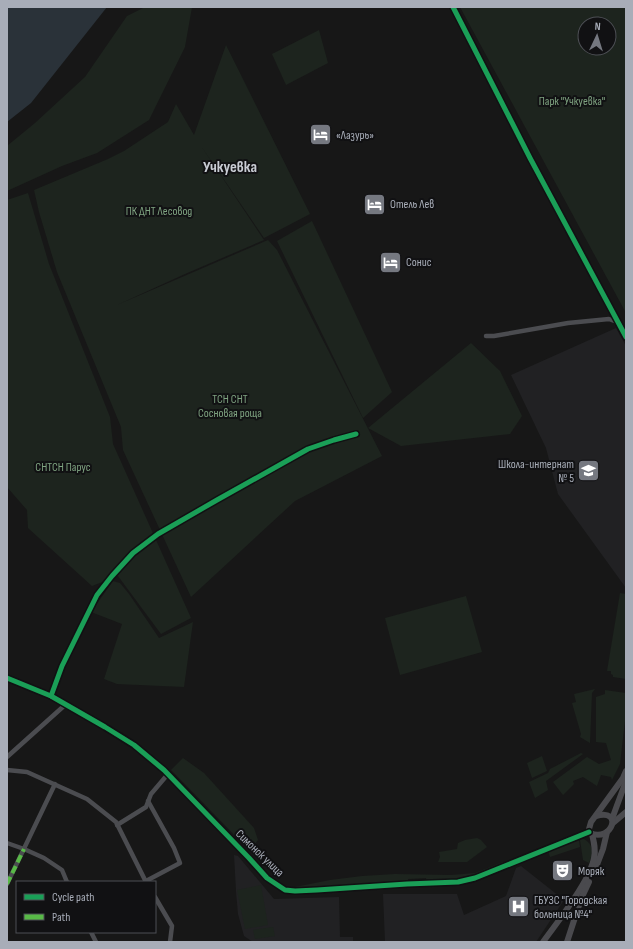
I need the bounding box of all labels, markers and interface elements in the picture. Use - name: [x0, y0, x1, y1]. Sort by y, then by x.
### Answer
- north arrow: [577, 16, 617, 56]
- text: N: [594, 20, 601, 33]
- park label: Парк "Учкуевка": [539, 94, 605, 109]
- hotel icon: «Лазурь»: [307, 122, 333, 148]
- place label: «Лазурь»: [336, 128, 374, 143]
- district label: Учкуевка: [203, 158, 257, 177]
- hotel icon: Отель Лев: [361, 191, 387, 217]
- place label: Отель Лев: [390, 197, 434, 212]
- park label: ПК ДНТ Лесовод: [126, 204, 192, 219]
- hotel icon: Сонис: [377, 249, 403, 275]
- place label: Сонис: [406, 255, 432, 270]
- park label: ТСН СНТ Сосновая роща: [198, 392, 262, 421]
- place label: Школа-интернат № 5: [498, 457, 574, 486]
- school or university icon: Школа-интернат № 5: [576, 458, 602, 484]
- park label: СНТСН Парус: [35, 460, 91, 475]
- street label: Симонок улица: [232, 827, 287, 880]
- theatre icon: Моряк: [550, 858, 576, 884]
- place label: Моряк: [578, 864, 605, 879]
- legend: [16, 881, 156, 933]
- text: Cycle path: [52, 890, 94, 905]
- place label: ГБУЗС "Городская больница №4": [534, 893, 607, 922]
- hospital icon: ГБУЗС "Городская больница №4": [506, 894, 532, 920]
- text: Path: [52, 910, 70, 925]

